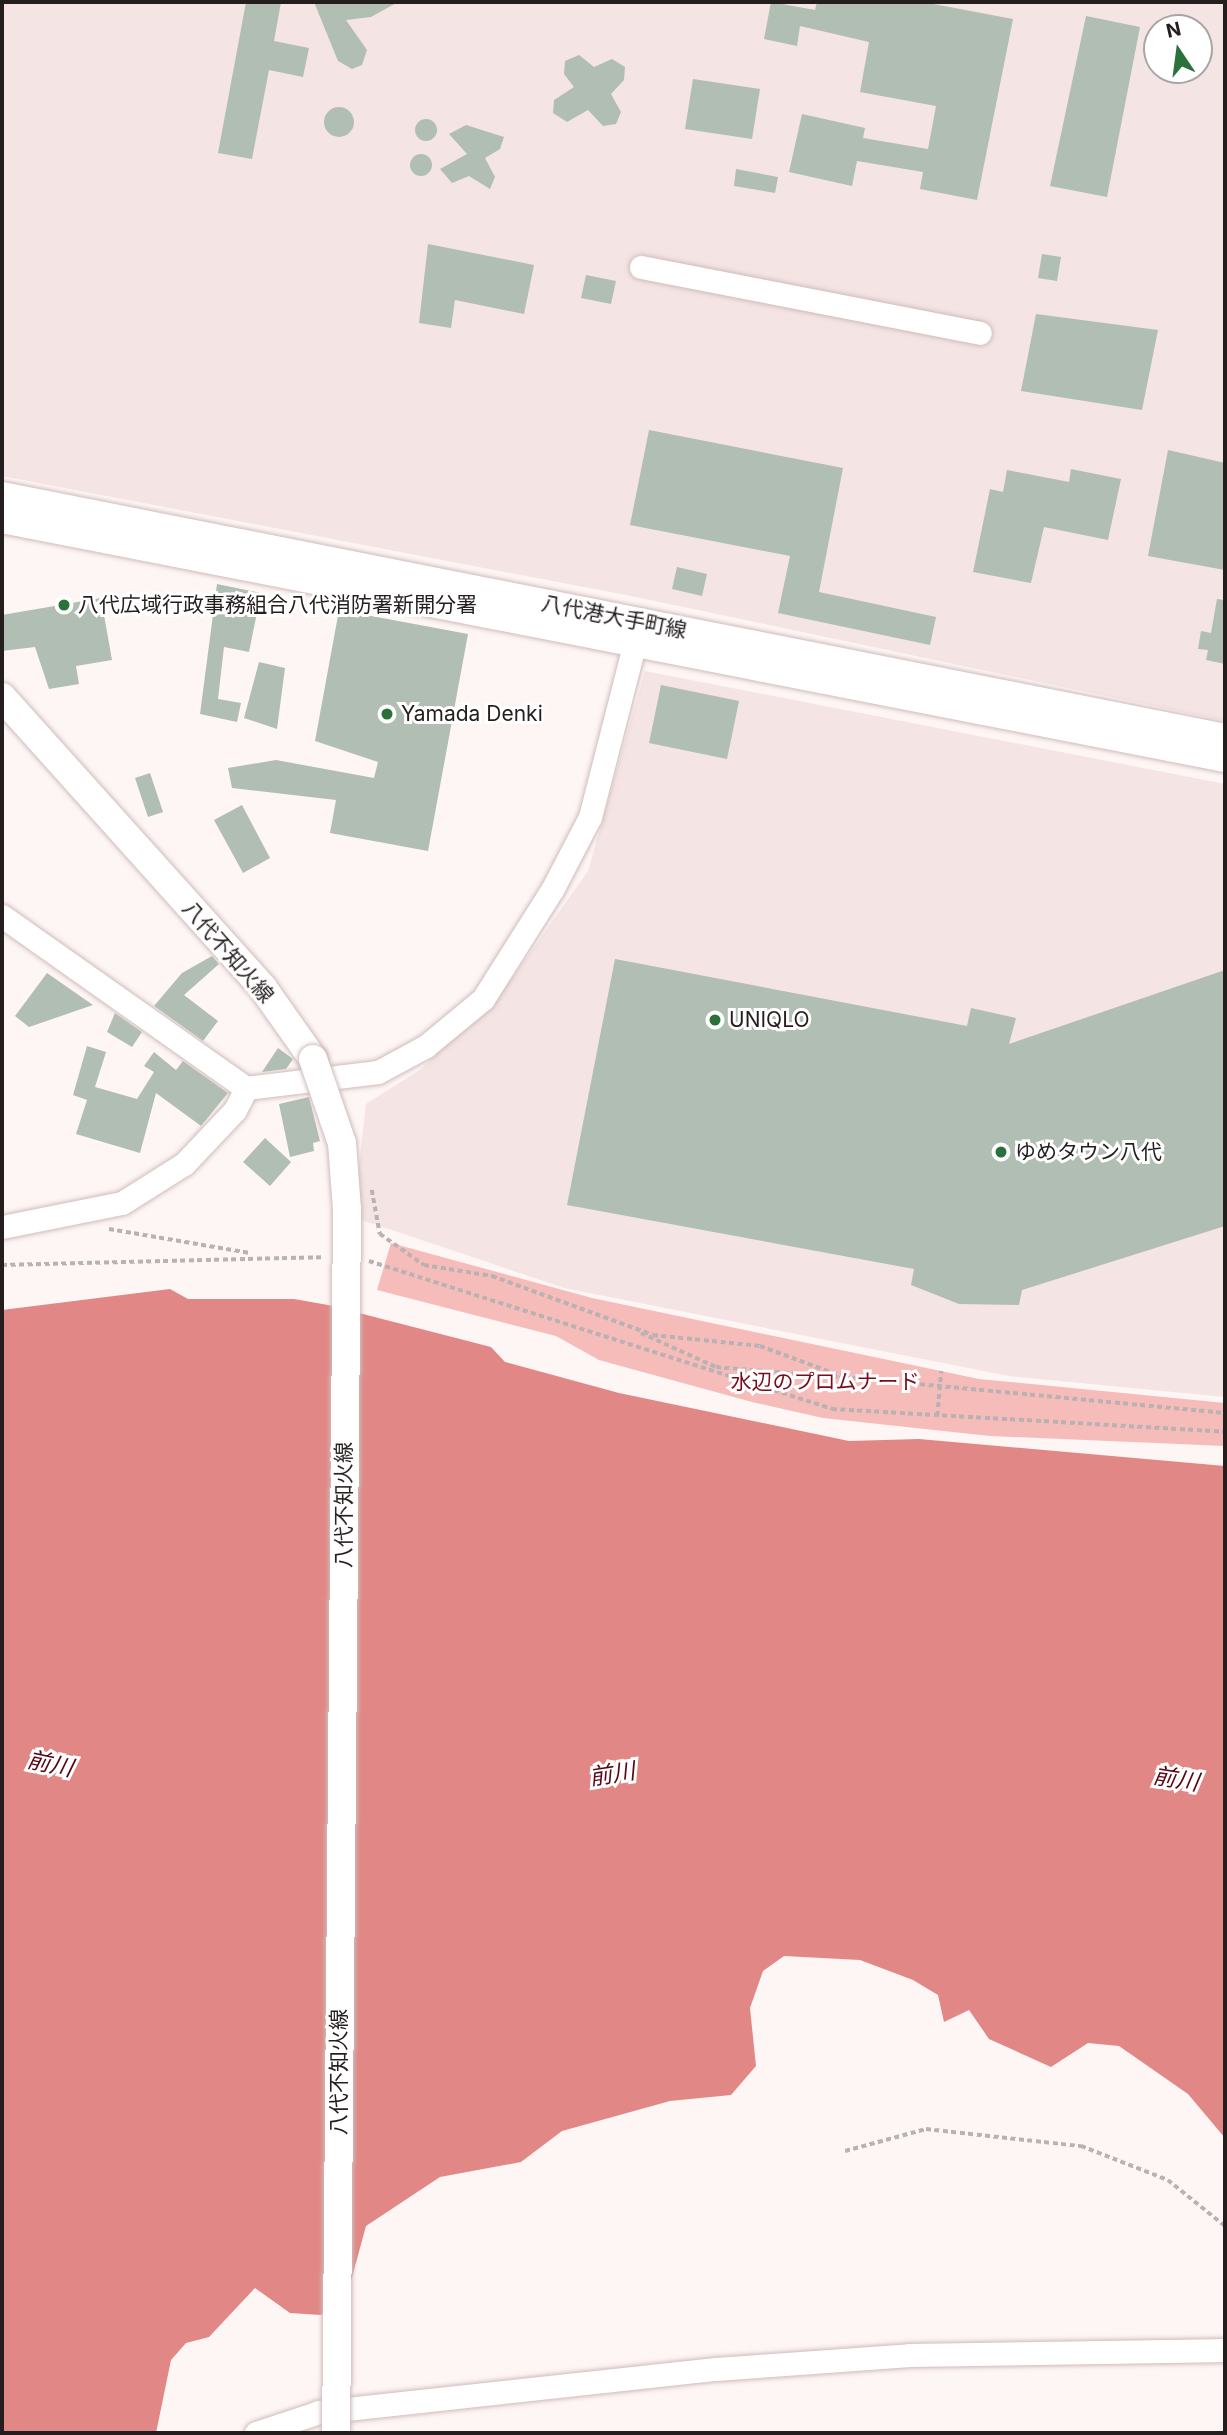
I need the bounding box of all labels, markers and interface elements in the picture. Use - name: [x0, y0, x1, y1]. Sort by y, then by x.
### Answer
- north arrow: [1143, 14, 1213, 84]
- text: N: [1164, 17, 1183, 43]
- street label: 八代港大手町線: [539, 591, 689, 643]
- place label: 八代広域行政事務組合八代消防署新開分署: [78, 592, 477, 618]
- marker: 八代広域行政事務組合八代消防署新開分署: [56, 597, 72, 613]
- place label: Yamada Denki: [401, 701, 543, 727]
- marker: Yamada Denki: [379, 706, 395, 722]
- street label: 八代不知火線: [177, 896, 279, 1008]
- place label: UNIQLO: [729, 1007, 809, 1033]
- marker: UNIQLO: [707, 1012, 723, 1028]
- place label: ゆめタウン八代: [1015, 1139, 1162, 1165]
- marker: ゆめタウン八代: [993, 1144, 1009, 1160]
- park label: 水辺のプロムナード: [731, 1369, 919, 1395]
- street label: 八代不知火線: [331, 1442, 357, 1568]
- water label: 前川: [25, 1746, 75, 1782]
- water label: 前川: [587, 1757, 637, 1791]
- water label: 前川: [1151, 1762, 1201, 1796]
- street label: 八代不知火線: [326, 2009, 352, 2135]

